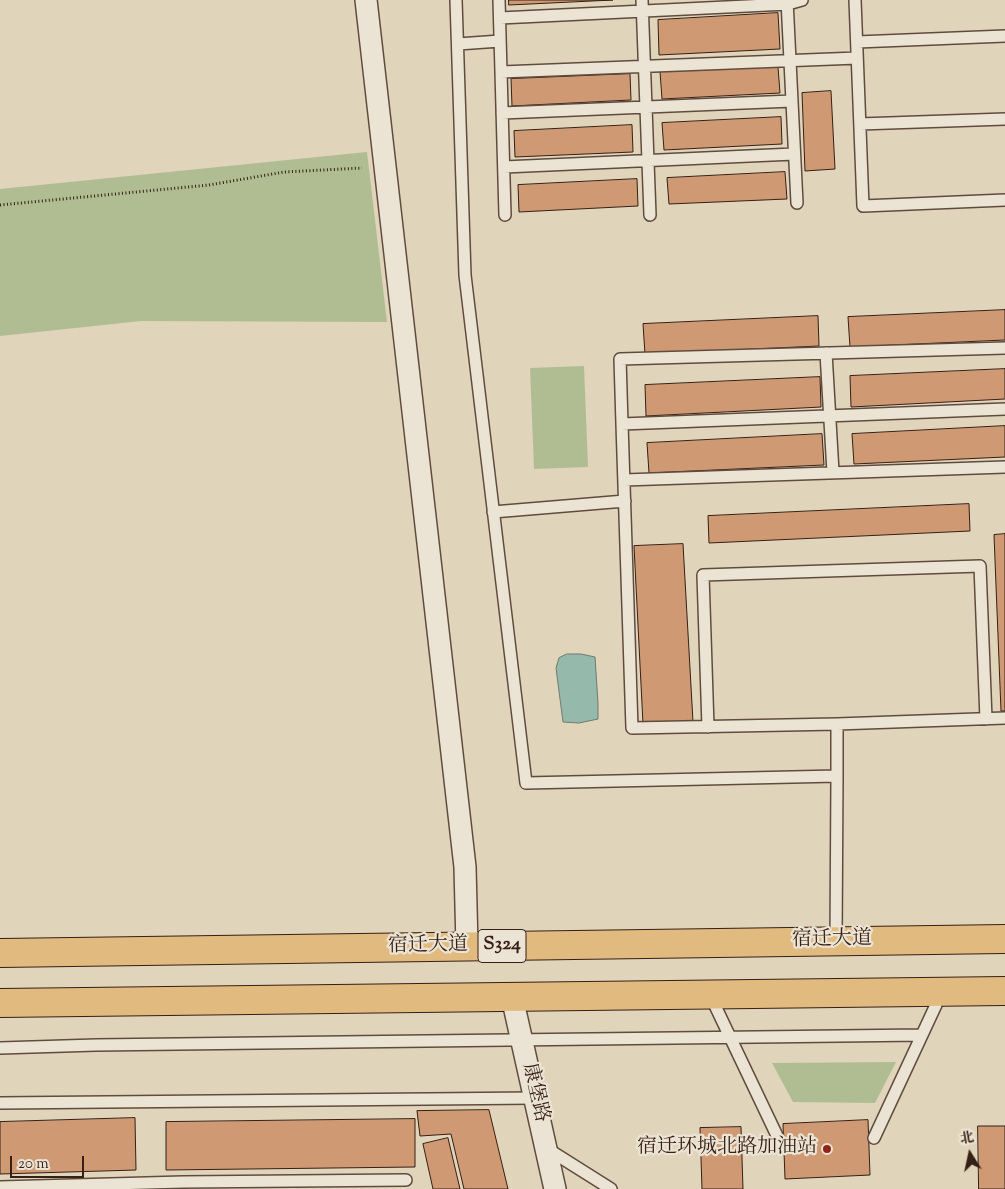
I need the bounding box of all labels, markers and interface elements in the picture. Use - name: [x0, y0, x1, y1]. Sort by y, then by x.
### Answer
- street label: 宿迁大道: [792, 928, 872, 954]
- road number: S324: [478, 929, 526, 962]
- street label: 宿迁大道: [388, 934, 468, 960]
- street label: 康堡路: [516, 1061, 552, 1125]
- text: 北: [959, 1128, 976, 1150]
- north arrow: [945, 1129, 995, 1179]
- place label: 宿迁环城北路加油站: [637, 1137, 817, 1161]
- marker: 宿迁环城北路加油站: [821, 1143, 833, 1155]
- scale bar: [12, 1146, 86, 1178]
- text: 20 m: [18, 1154, 49, 1175]

